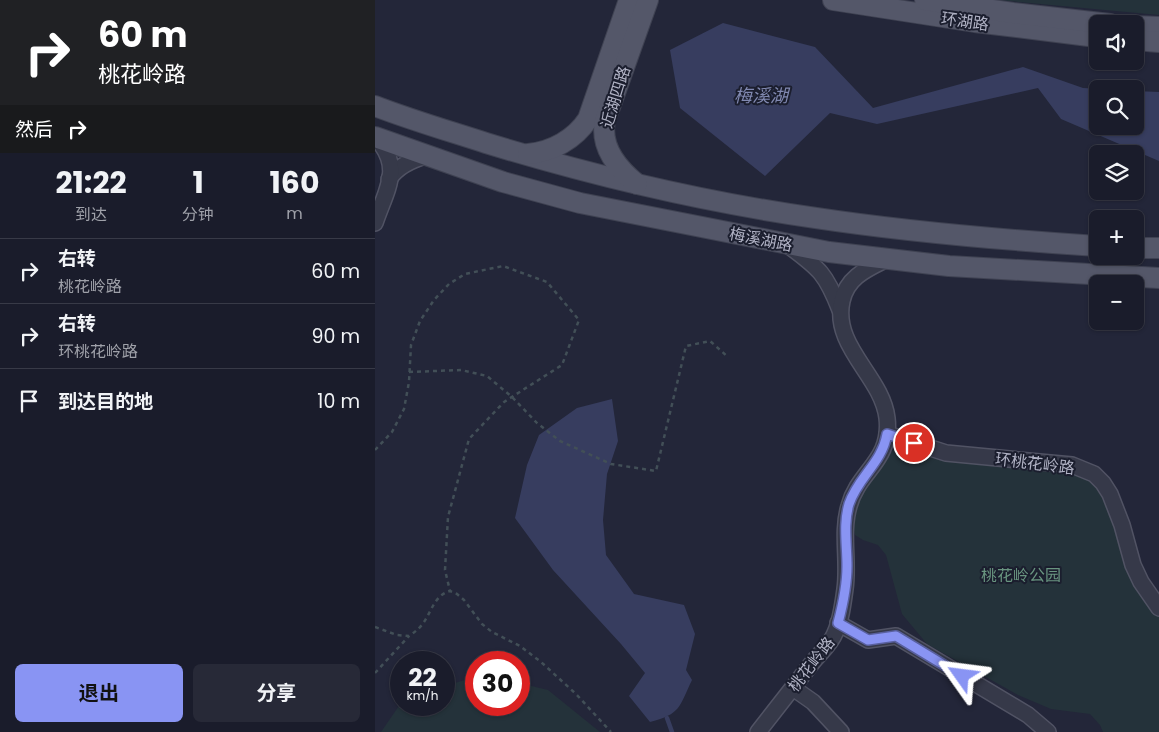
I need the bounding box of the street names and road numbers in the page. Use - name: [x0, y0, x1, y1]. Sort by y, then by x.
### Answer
- street label: 环湖路: [940, 7, 990, 36]
- street label: 近湖四路: [595, 63, 636, 131]
- street label: 梅溪湖路: [727, 222, 795, 257]
- street label: 环桃花岭路: [994, 447, 1076, 480]
- street label: 桃花岭路: [783, 632, 840, 697]

